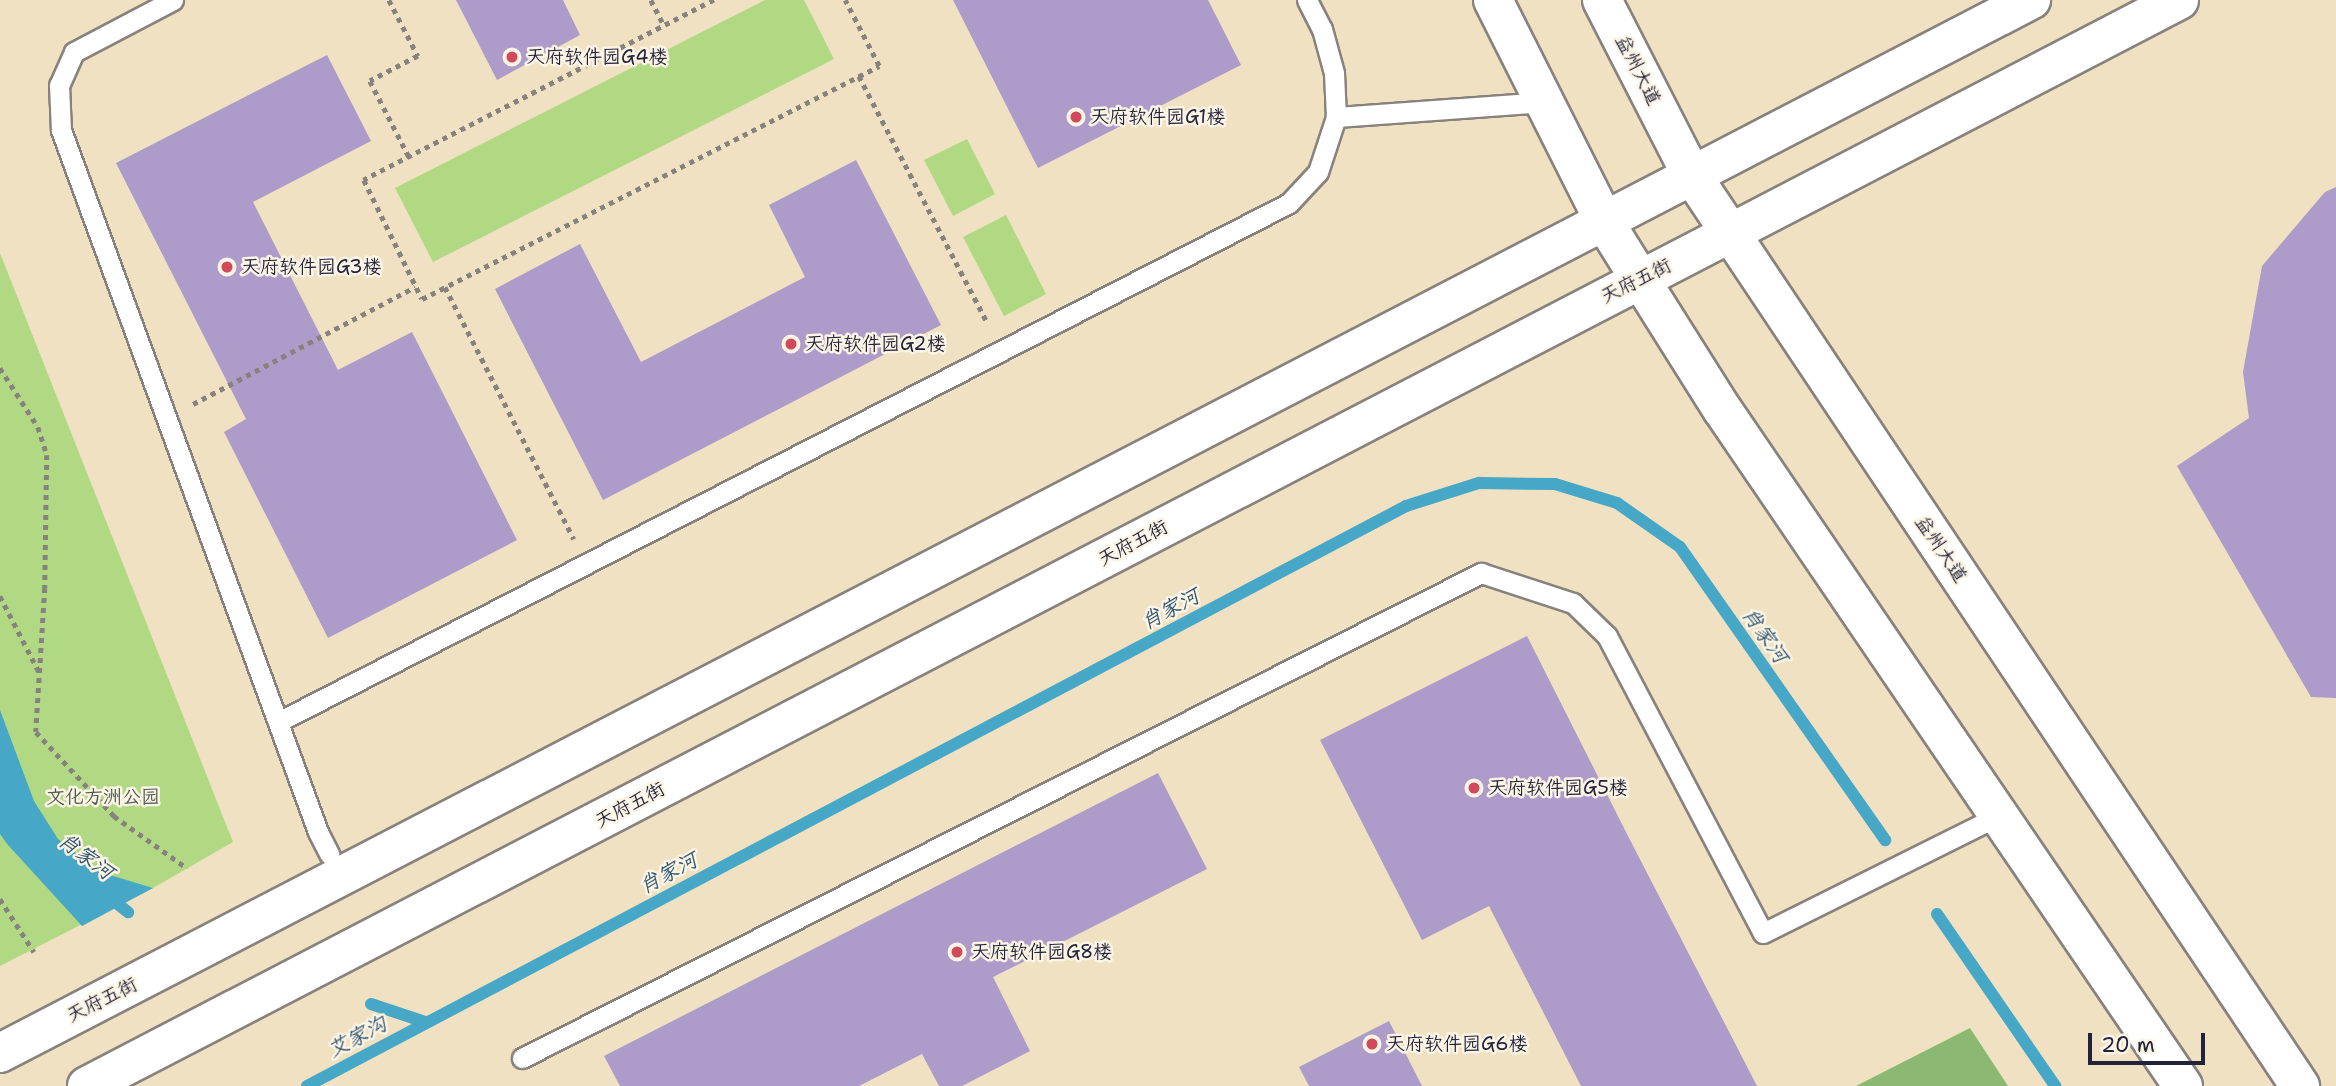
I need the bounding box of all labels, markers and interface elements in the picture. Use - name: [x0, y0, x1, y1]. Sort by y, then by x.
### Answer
- street label: 益州大道: [1611, 31, 1665, 109]
- place label: 天府软件园G4楼: [526, 46, 668, 68]
- marker: 天府软件园G4楼: [504, 49, 520, 65]
- place label: 天府软件园G1楼: [1090, 106, 1226, 128]
- marker: 天府软件园G1楼: [1068, 109, 1084, 125]
- street label: 天府五街: [1597, 254, 1675, 308]
- place label: 天府软件园G3楼: [241, 256, 382, 278]
- marker: 天府软件园G3楼: [219, 259, 235, 275]
- place label: 天府软件园G2楼: [805, 333, 946, 355]
- marker: 天府软件园G2楼: [783, 336, 799, 352]
- street label: 益州大道: [1910, 511, 1972, 587]
- street label: 天府五街: [1094, 515, 1172, 571]
- water label: 肖家河: [1136, 583, 1204, 635]
- water label: 肖家河: [1737, 602, 1793, 668]
- street label: 天府五街: [591, 777, 669, 833]
- place label: 天府软件园G5楼: [1488, 777, 1628, 799]
- marker: 天府软件园G5楼: [1466, 780, 1482, 796]
- park label: 文化方洲公园: [46, 786, 160, 808]
- water label: 肖家河: [53, 827, 119, 885]
- water label: 肖家河: [634, 847, 702, 899]
- place label: 天府软件园G8楼: [971, 941, 1112, 963]
- marker: 天府软件园G8楼: [949, 944, 965, 960]
- street label: 天府五街: [63, 973, 141, 1027]
- water label: 艾家沟: [323, 1011, 391, 1063]
- scale bar: [2091, 1020, 2208, 1064]
- text: 20 m: [2101, 1031, 2155, 1059]
- place label: 天府软件园G6楼: [1386, 1033, 1528, 1055]
- marker: 天府软件园G6楼: [1364, 1036, 1380, 1052]

